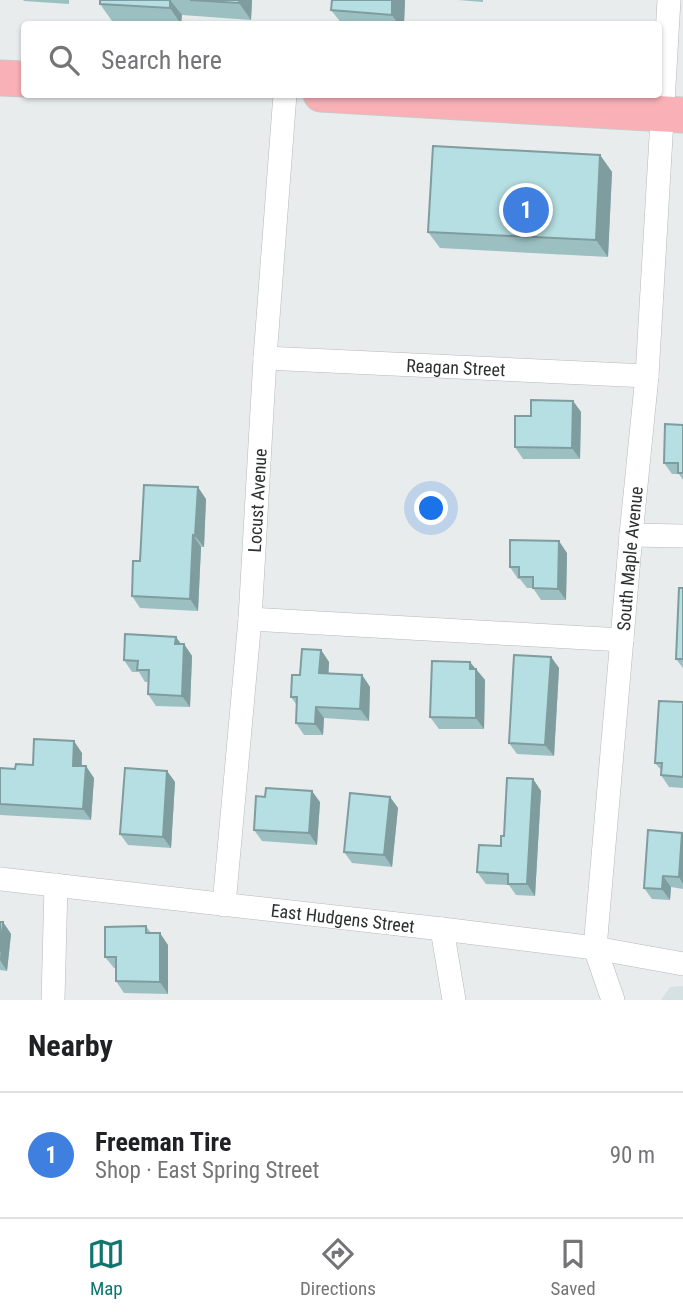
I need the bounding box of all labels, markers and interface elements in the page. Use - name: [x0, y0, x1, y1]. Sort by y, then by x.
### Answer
- search box: [21, 21, 662, 98]
- icon: search: [45, 41, 83, 79]
- text: Search here: [101, 45, 222, 75]
- pin: 1: [503, 184, 549, 236]
- street label: Reagan Street: [406, 354, 506, 380]
- street label: Locust Avenue: [243, 448, 270, 553]
- street label: South Maple Avenue: [612, 485, 646, 632]
- your location: [414, 491, 448, 525]
- street label: East Hudgens Street: [270, 899, 416, 936]
- text: Nearby: [28, 1028, 113, 1063]
- text: Freeman Tire: [95, 1127, 231, 1157]
- text: 1: [45, 1142, 57, 1169]
- text: 90 m: [610, 1142, 655, 1169]
- text: Shop · East Spring Street: [95, 1157, 319, 1184]
- tab: Map: [87, 1235, 125, 1300]
- tab: Directions: [300, 1235, 376, 1300]
- tab: Saved: [550, 1235, 596, 1300]

